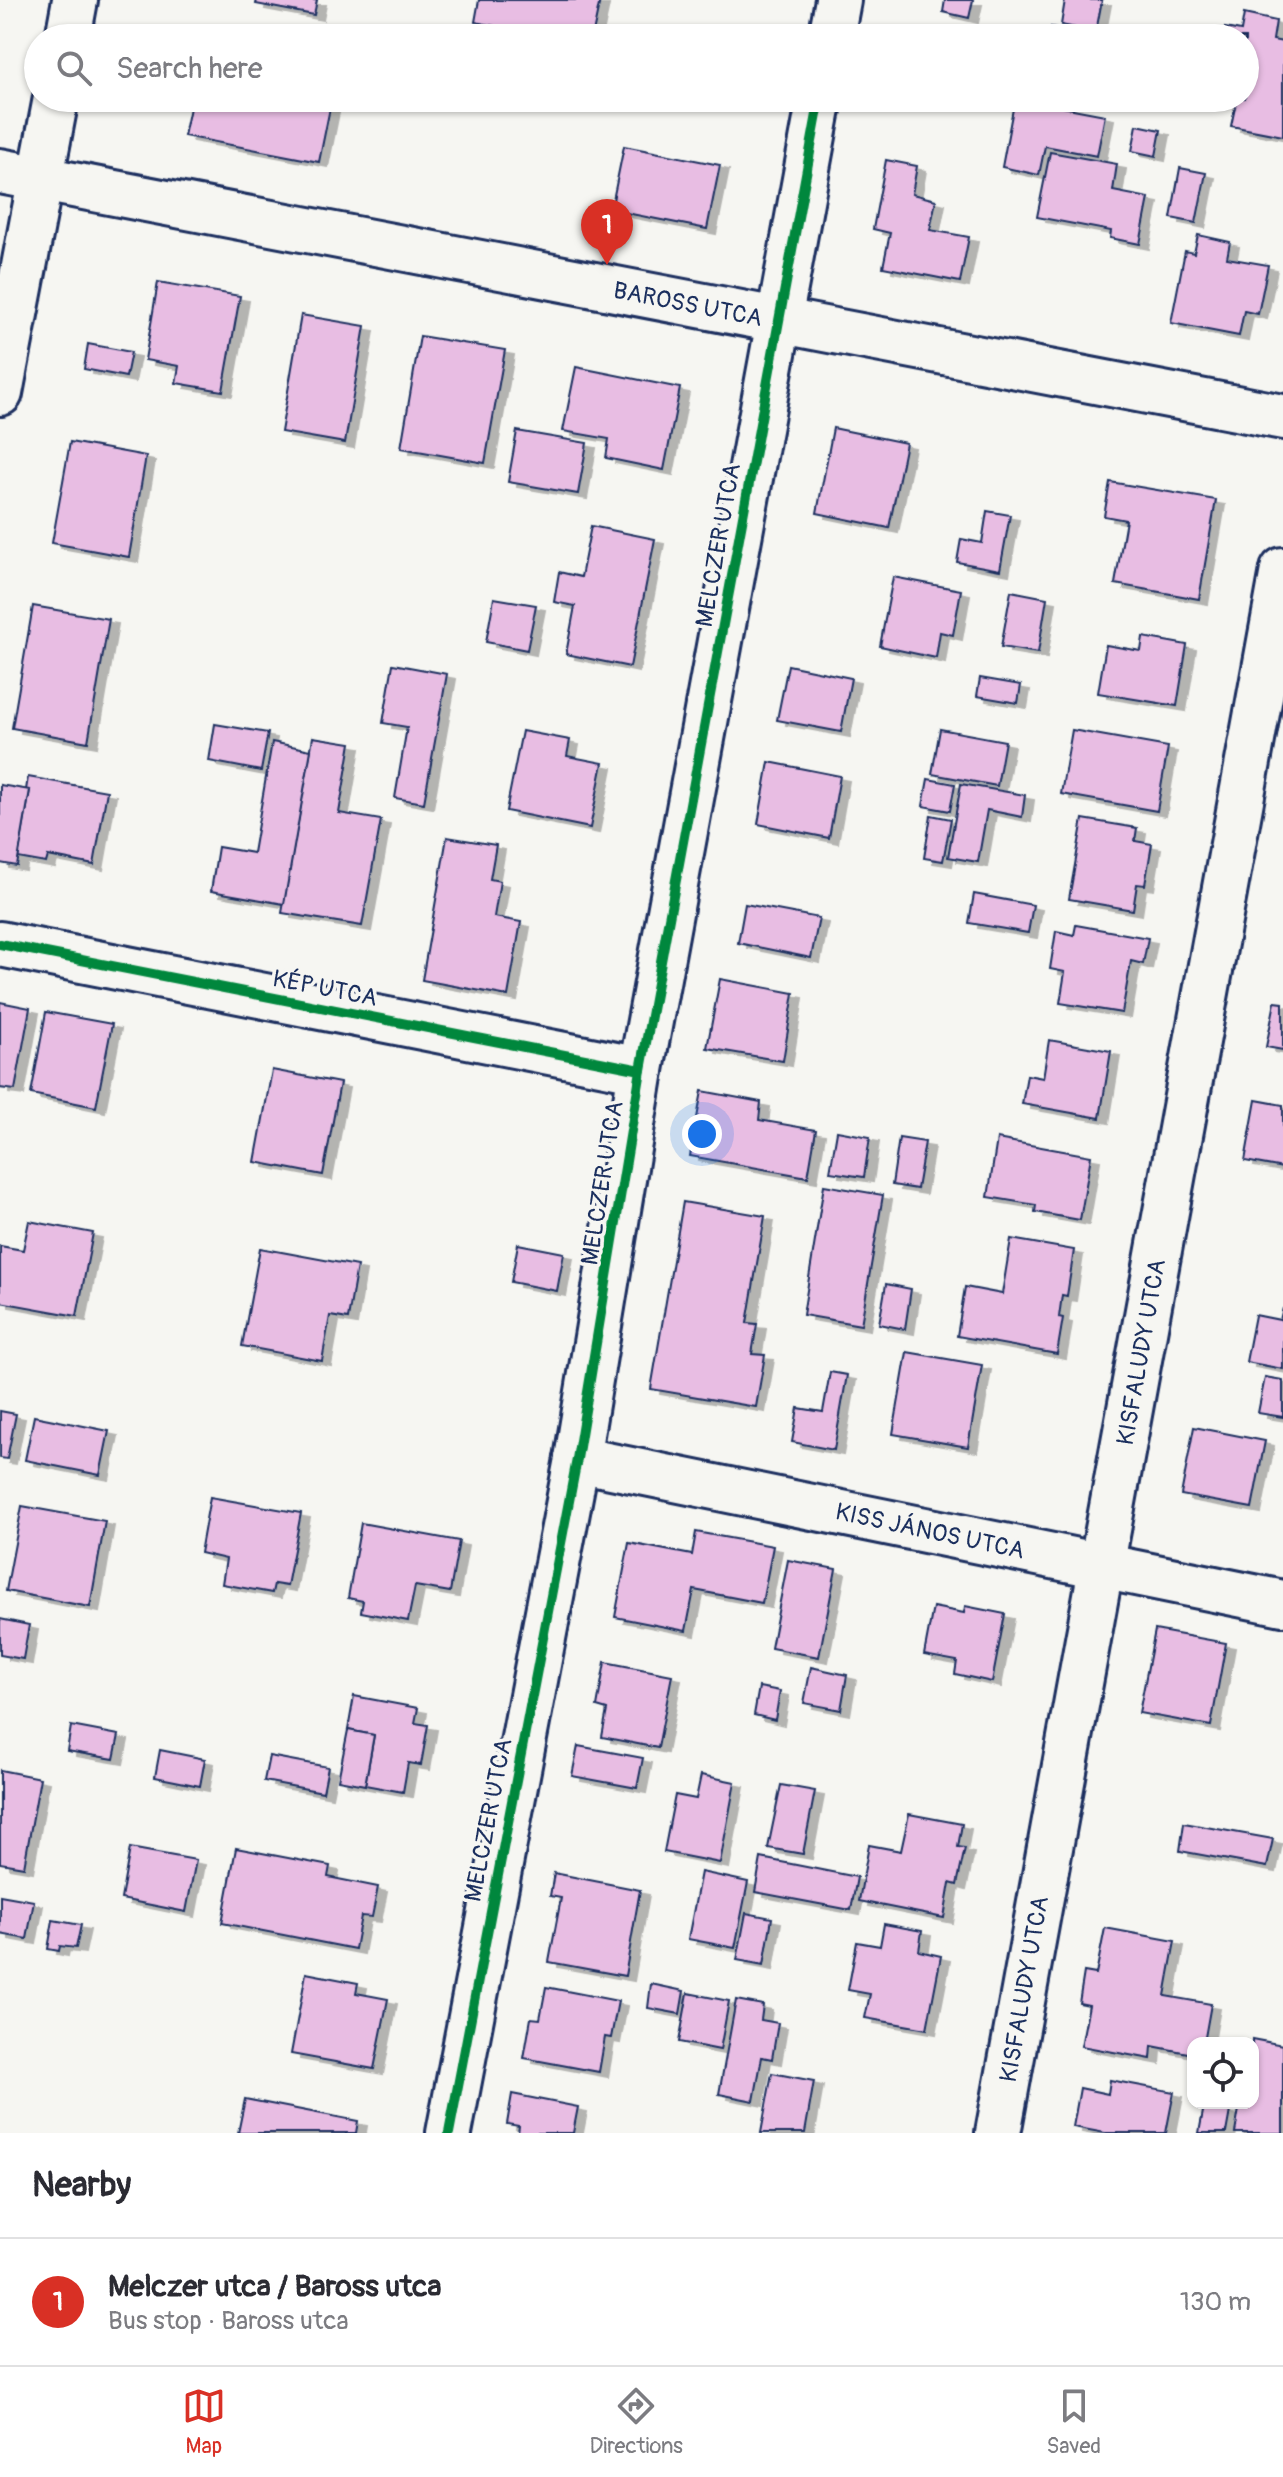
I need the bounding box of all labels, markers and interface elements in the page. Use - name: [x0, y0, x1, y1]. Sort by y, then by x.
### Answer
- search box: [24, 24, 1259, 112]
- icon: search: [52, 46, 96, 90]
- text: Search here: [116, 50, 263, 87]
- pin: 1: [581, 199, 633, 265]
- street label: BAROSS UTCA: [611, 276, 765, 333]
- street label: MELCZER UTCA: [690, 461, 747, 629]
- street label: KÉP UTCA: [270, 964, 380, 1013]
- street label: MELCZER UTCA: [575, 1099, 630, 1267]
- your location: [682, 1114, 722, 1154]
- street label: KISFALUDY UTCA: [1111, 1257, 1172, 1447]
- street label: KISS JÁNOS UTCA: [833, 1497, 1027, 1566]
- street label: MELCZER UTCA: [458, 1736, 519, 1904]
- street label: KISFALUDY UTCA: [994, 1894, 1055, 2084]
- map controls: [1187, 2037, 1259, 2109]
- button: locate: [1187, 2037, 1259, 2109]
- text: Nearby: [32, 2164, 131, 2207]
- text: Melczer utca / Baross utca: [108, 2268, 441, 2305]
- text: 1: [53, 2286, 63, 2318]
- text: 130 m: [1180, 2286, 1251, 2318]
- text: Bus stop · Baross utca: [108, 2305, 349, 2337]
- tab: Map: [182, 2384, 226, 2460]
- tab: Directions: [590, 2384, 683, 2460]
- tab: Saved: [1047, 2384, 1101, 2460]

